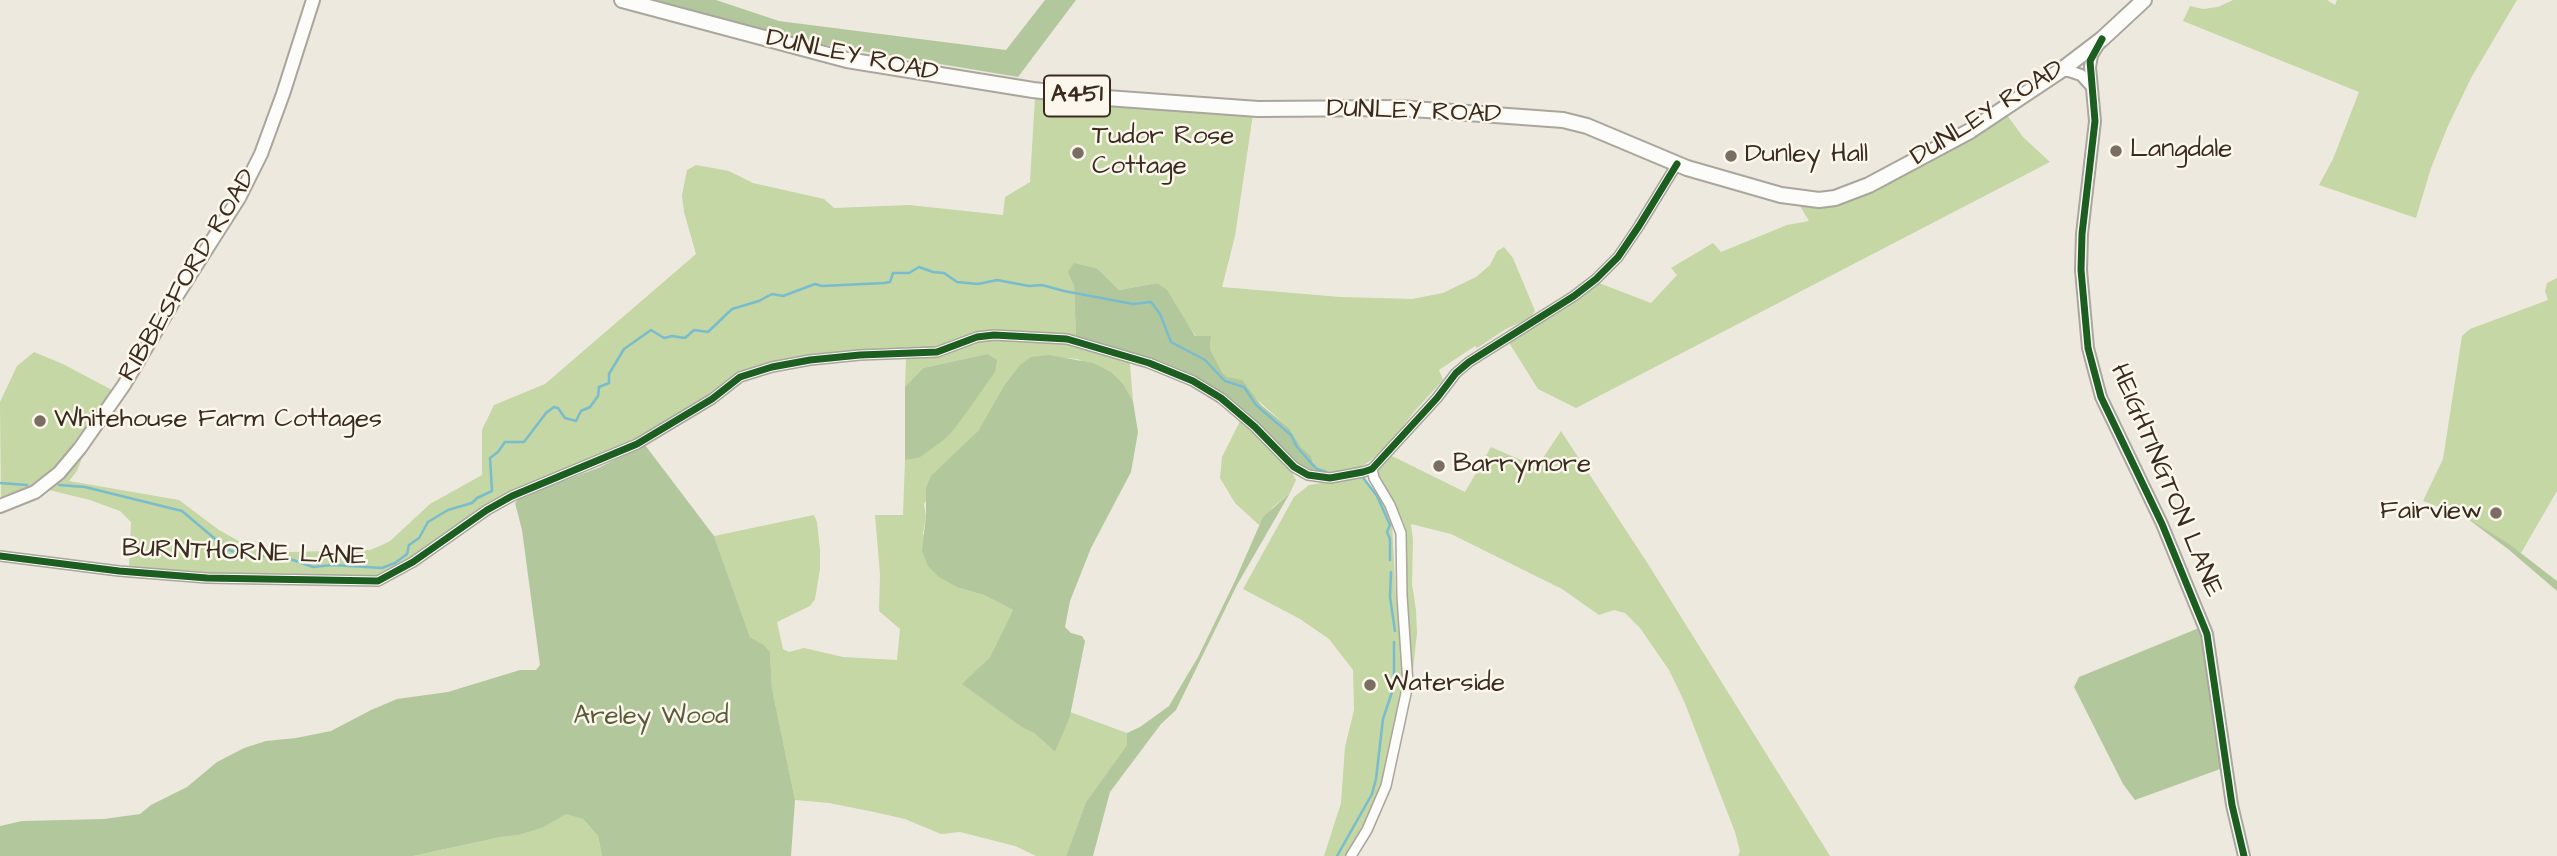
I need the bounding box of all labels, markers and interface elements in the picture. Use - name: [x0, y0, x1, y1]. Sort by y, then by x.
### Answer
- street label: DUNLEY ROAD: [763, 24, 941, 90]
- street label: DUNLEY ROAD: [1906, 54, 2070, 174]
- road number: A451: [1044, 76, 1110, 116]
- street label: DUNLEY ROAD: [1326, 94, 1502, 132]
- place label: Tudor Rose Cottage: [1092, 122, 1234, 184]
- place label: Langdale: [2130, 135, 2232, 167]
- place label: Dunley Hall: [1745, 140, 1868, 172]
- marker: Langdale: [2108, 143, 2124, 159]
- marker: Tudor Rose Cottage: [1070, 145, 1086, 161]
- marker: Dunley Hall: [1723, 148, 1739, 164]
- street label: RIBBESFORD ROAD: [113, 164, 265, 388]
- street label: HEIGHTINGTON LANE: [2102, 360, 2228, 602]
- place label: Whitehouse Farm Cottages: [54, 405, 382, 437]
- marker: Whitehouse Farm Cottages: [32, 413, 48, 429]
- place label: Barrymore: [1453, 450, 1591, 482]
- marker: Barrymore: [1431, 458, 1447, 474]
- place label: Fairview: [2380, 497, 2482, 529]
- marker: Fairview: [2488, 505, 2504, 521]
- street label: BURNTHORNE LANE: [121, 534, 367, 574]
- place label: Waterside: [1384, 669, 1505, 701]
- marker: Waterside: [1362, 677, 1378, 693]
- park label: Areley Wood: [574, 702, 728, 734]

